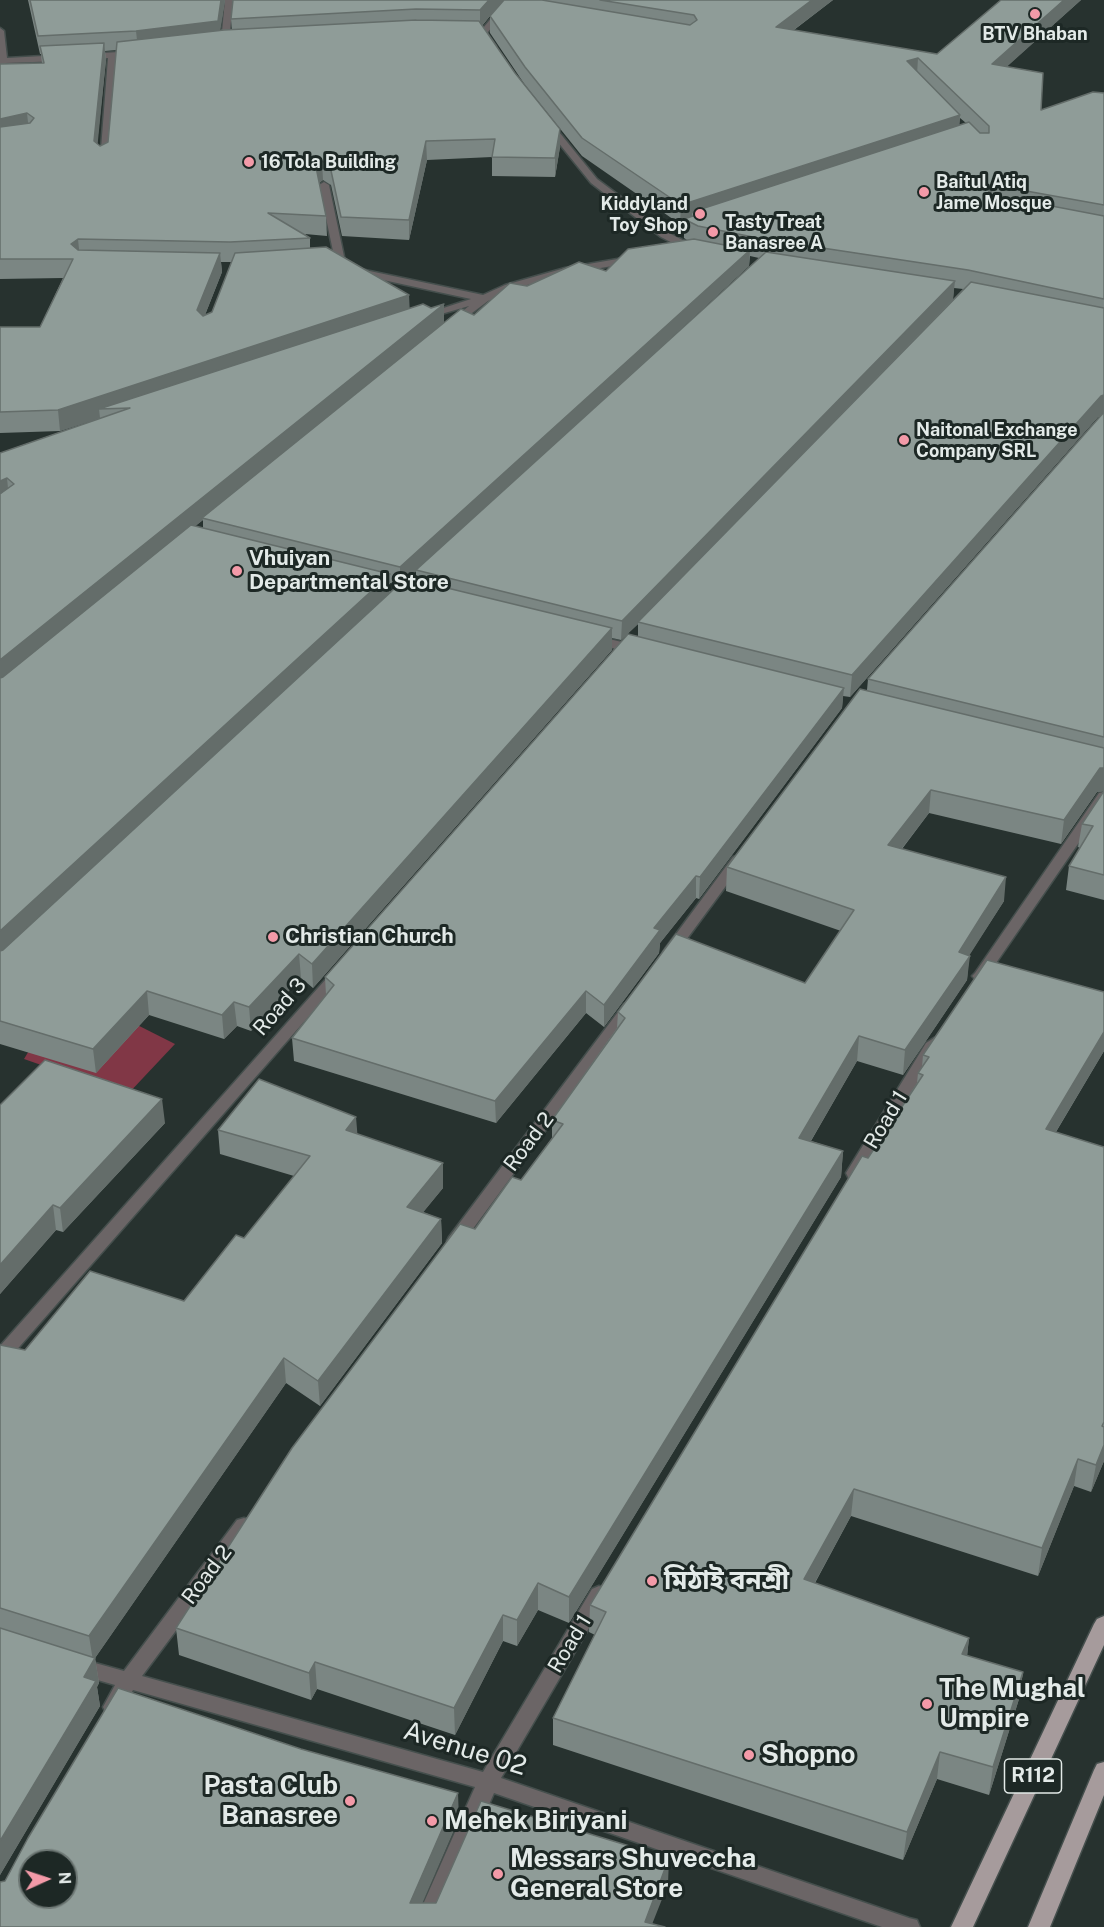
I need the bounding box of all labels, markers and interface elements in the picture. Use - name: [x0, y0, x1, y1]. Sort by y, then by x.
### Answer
- marker: BTV Bhaban: [1028, 7, 1042, 21]
- place label: BTV Bhaban: [982, 23, 1088, 45]
- place label: 16 Tola Building: [261, 151, 396, 173]
- marker: 16 Tola Building: [242, 155, 256, 169]
- place label: Baitul Atiq Jame Mosque: [936, 171, 1052, 213]
- marker: Baitul Atiq Jame Mosque: [917, 185, 931, 199]
- place label: Kiddyland Toy Shop: [601, 193, 688, 236]
- marker: Kiddyland Toy Shop: [693, 207, 707, 221]
- place label: Tasty Treat Banasree A: [725, 211, 823, 254]
- marker: Tasty Treat Banasree A: [706, 225, 720, 239]
- place label: Naitonal Exchange Company SRL: [916, 419, 1078, 462]
- marker: Naitonal Exchange Company SRL: [897, 433, 911, 447]
- place label: Vhuiyan Departmental Store: [249, 546, 449, 596]
- marker: Vhuiyan Departmental Store: [230, 564, 244, 578]
- place label: Christian Church: [285, 924, 454, 950]
- marker: Christian Church: [266, 930, 280, 944]
- street label: Road 3: [248, 973, 312, 1041]
- street label: Road 1: [859, 1086, 913, 1154]
- street label: Road 2: [499, 1108, 559, 1176]
- street label: Road 2: [177, 1541, 237, 1609]
- place label: মিঠাই বনশ্রী: [664, 1565, 789, 1597]
- marker: মিঠাই বনশ্রী: [645, 1574, 659, 1588]
- street label: Road 1: [543, 1610, 597, 1678]
- place label: The Mughal Umpire: [939, 1673, 1085, 1734]
- marker: The Mughal Umpire: [920, 1697, 934, 1711]
- street label: Avenue 02: [400, 1716, 530, 1782]
- place label: Shopno: [761, 1739, 856, 1771]
- marker: Shopno: [742, 1748, 756, 1762]
- road number: R112: [1004, 1759, 1062, 1793]
- place label: Pasta Club Banasree: [203, 1770, 338, 1832]
- marker: Pasta Club Banasree: [343, 1794, 357, 1808]
- place label: Mehek Biriyani: [444, 1805, 628, 1837]
- marker: Mehek Biriyani: [425, 1814, 439, 1828]
- place label: Messars Shuveccha General Store: [510, 1843, 756, 1904]
- north arrow: [18, 1849, 78, 1909]
- marker: Messars Shuveccha General Store: [491, 1867, 505, 1881]
- text: N: [55, 1871, 74, 1885]

